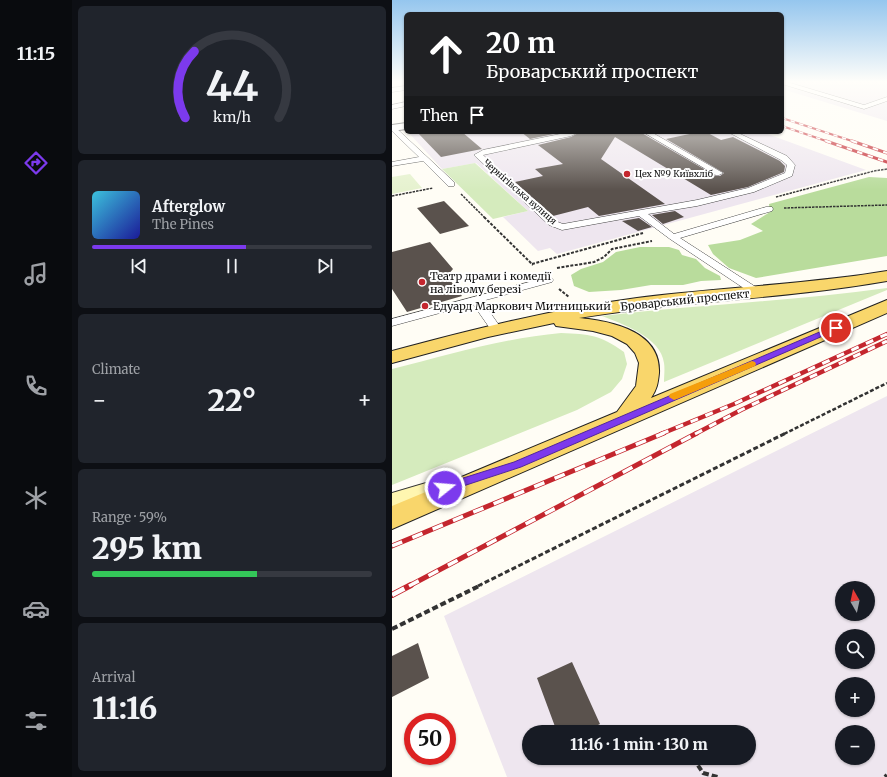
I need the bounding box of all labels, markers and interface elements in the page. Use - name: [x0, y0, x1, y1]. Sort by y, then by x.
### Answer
- text: 20 m: [486, 25, 555, 61]
- icon: ahead: [420, 28, 472, 80]
- text: 11:15: [17, 42, 55, 65]
- text: 44: [206, 60, 258, 112]
- text: Броварський проспект: [486, 60, 698, 83]
- icon: arrive: [466, 104, 488, 126]
- text: Then: [420, 106, 458, 125]
- text: km/h: [213, 108, 251, 126]
- icon: directions: [22, 149, 50, 177]
- street label: Чернігівська вулиця: [481, 157, 559, 227]
- place label: Цех №9 Київхліб: [635, 168, 713, 179]
- marker: Цех №9 Київхліб: [622, 169, 632, 179]
- text: Afterglow: [152, 197, 225, 216]
- text: The Pines: [152, 216, 214, 233]
- icon: previous: [128, 255, 150, 277]
- icon: pause: [221, 255, 243, 277]
- icon: next: [314, 255, 336, 277]
- icon: music: [22, 260, 50, 288]
- place label: Театр драми і комедії на лівому березі: [430, 269, 552, 296]
- marker: Театр драми і комедії на лівому березі: [417, 277, 427, 287]
- street label: Броварський проспект: [620, 286, 751, 314]
- place label: Едуард Маркович Митницький: [433, 299, 611, 313]
- marker: Едуард Маркович Митницький: [420, 301, 430, 311]
- pin: [819, 311, 853, 345]
- icon: arrive: [825, 317, 847, 339]
- text: Climate: [92, 361, 140, 378]
- icon: phone: [22, 372, 50, 400]
- text: 22°: [208, 381, 256, 419]
- text: −: [92, 386, 107, 414]
- text: +: [357, 386, 372, 414]
- position arrow: [424, 467, 466, 509]
- icon: climate: [22, 484, 50, 512]
- text: Range · 59%: [92, 509, 167, 526]
- text: 295 km: [92, 529, 202, 567]
- north arrow: [835, 581, 875, 621]
- map controls: [835, 581, 875, 765]
- icon: car: [22, 595, 50, 623]
- button: search: [835, 629, 875, 669]
- text: Arrival: [92, 669, 135, 686]
- button: +: [835, 677, 875, 717]
- text: 11:16: [92, 689, 157, 727]
- icon: filters: [22, 707, 50, 735]
- speed limit sign: 50: [404, 713, 456, 765]
- button: −: [835, 725, 875, 765]
- text: 11:16 · 1 min · 130 m: [570, 735, 708, 754]

